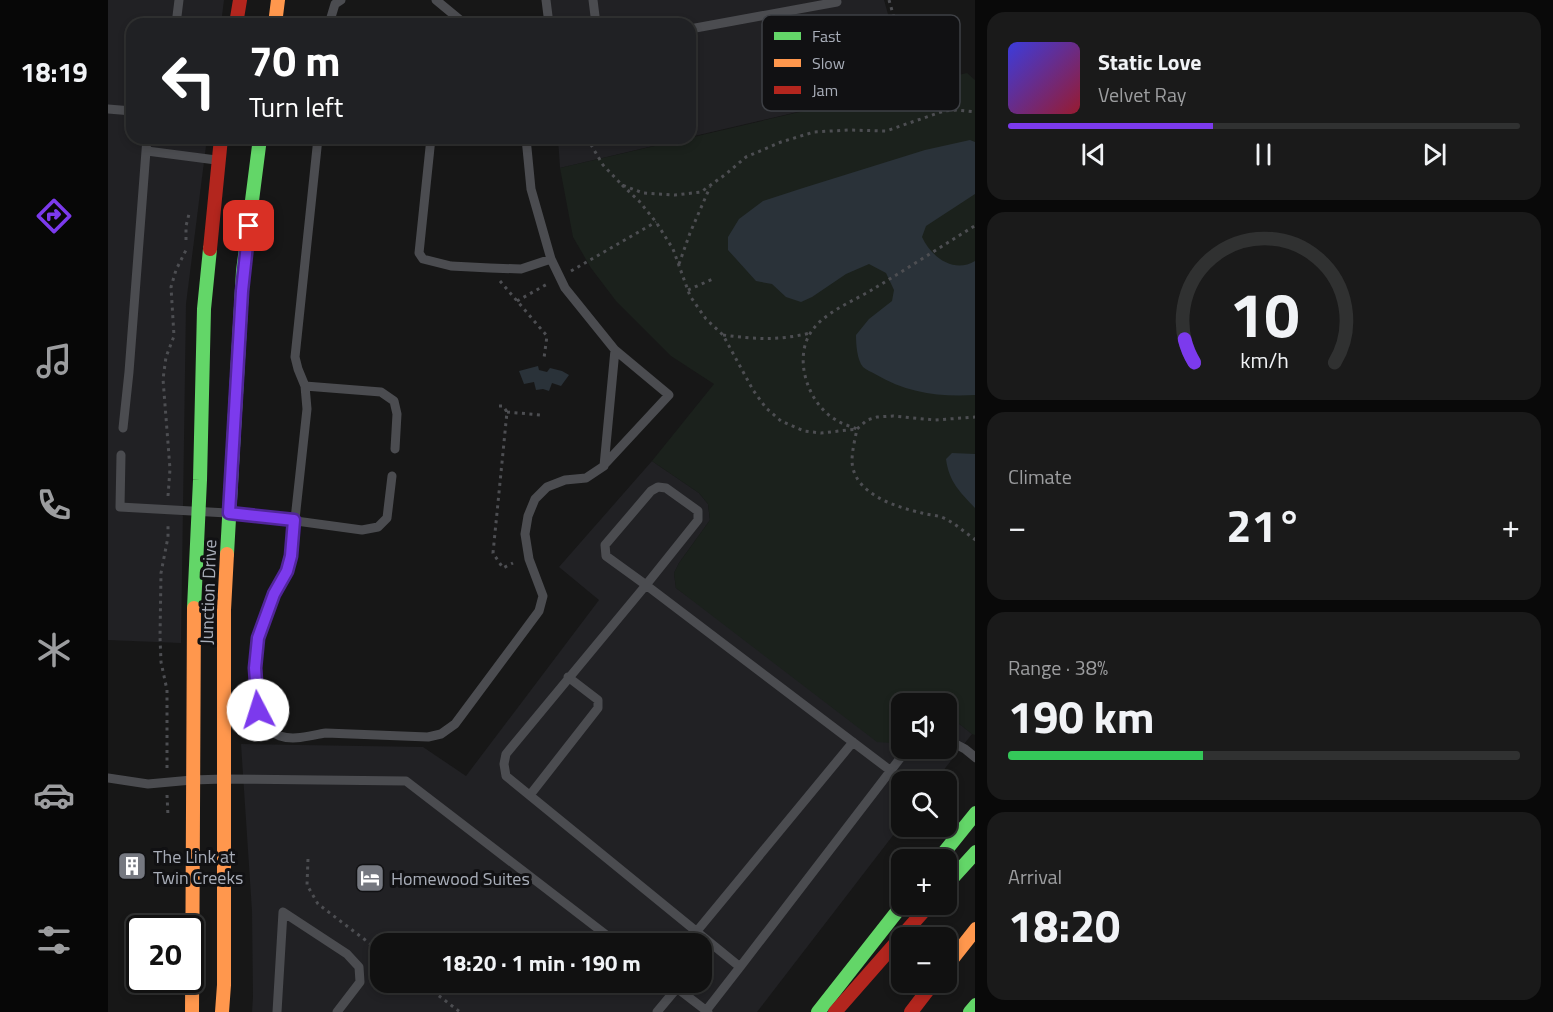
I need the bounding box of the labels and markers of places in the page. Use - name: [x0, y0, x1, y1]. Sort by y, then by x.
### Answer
- pin: [223, 200, 274, 251]
- place label: The Link at Twin Creeks: [153, 843, 243, 891]
- building icon: The Link at Twin Creeks: [116, 850, 148, 882]
- hotel icon: Homewood Suites: [354, 862, 386, 894]
- place label: Homewood Suites: [391, 865, 530, 892]

